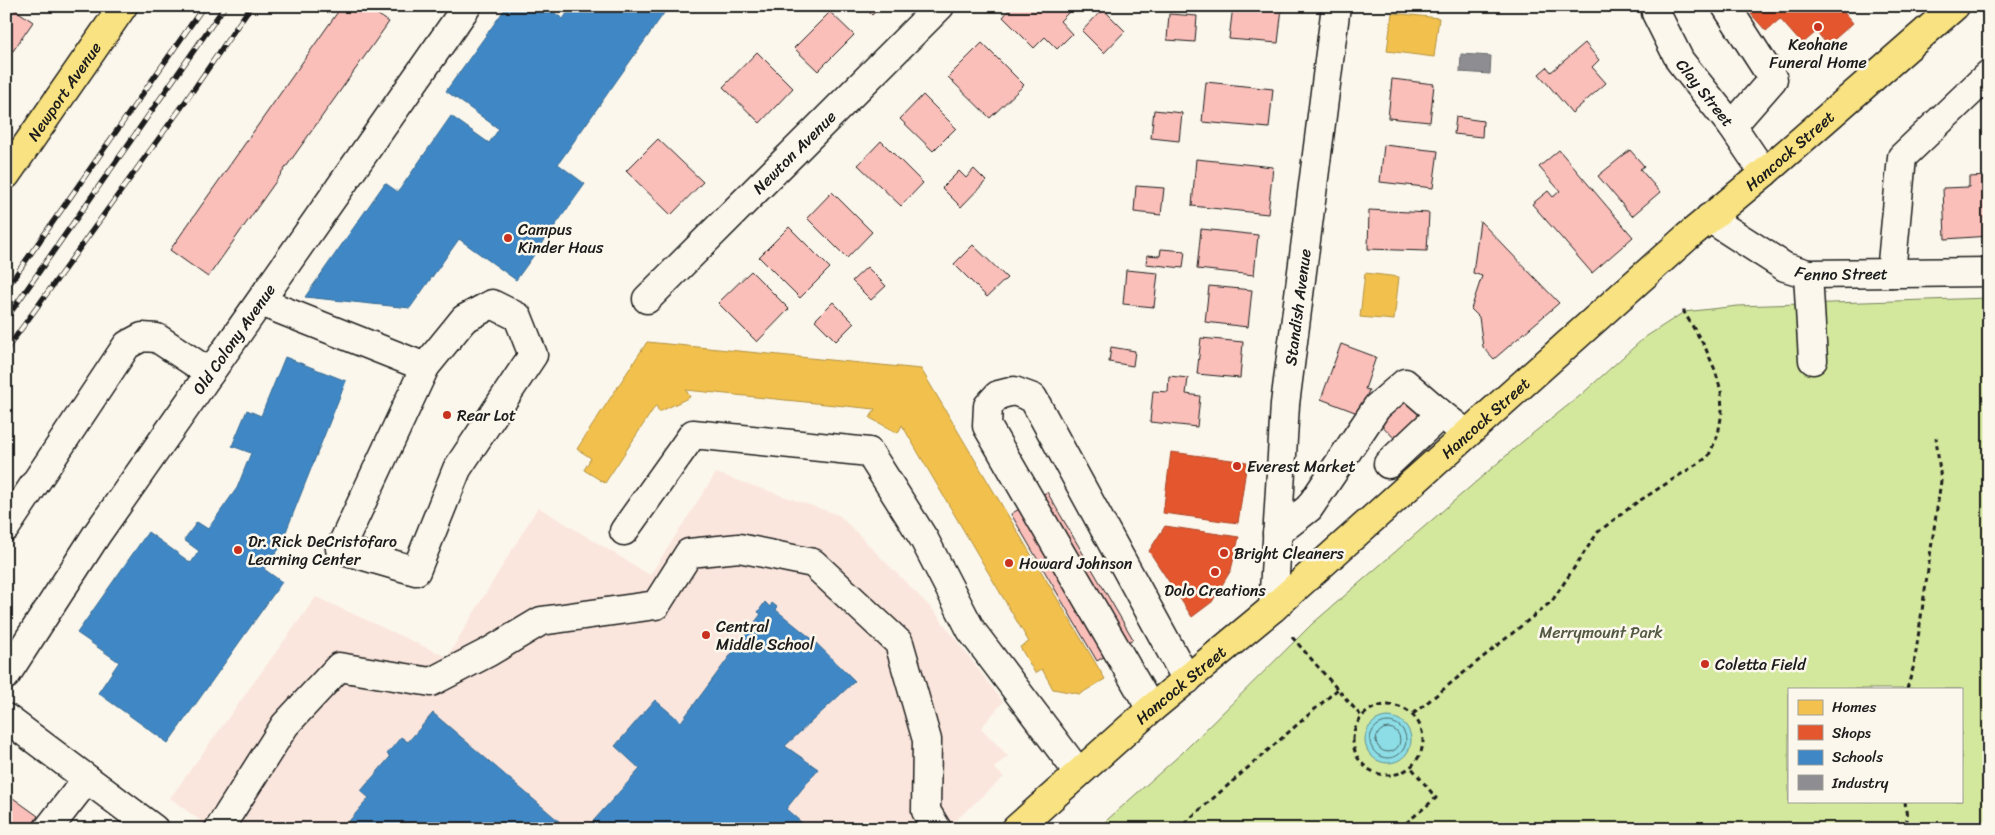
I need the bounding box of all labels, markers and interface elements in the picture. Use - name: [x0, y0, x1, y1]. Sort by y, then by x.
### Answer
- marker: Keohane Funeral Home: [1812, 21, 1824, 33]
- place label: Keohane Funeral Home: [1769, 30, 1867, 77]
- street label: Newport Avenue: [19, 35, 109, 147]
- street label: Clay Street: [1668, 52, 1742, 133]
- street label: Newton Avenue: [745, 103, 843, 201]
- street label: Hancock Street: [1738, 103, 1841, 198]
- place label: Campus Kinder Haus: [518, 215, 604, 262]
- marker: Campus Kinder Haus: [502, 232, 514, 244]
- street label: Standish Avenue: [1276, 247, 1319, 367]
- street label: Fenno Street: [1792, 256, 1888, 289]
- street label: Old Colony Avenue: [184, 277, 283, 401]
- street label: Hancock Street: [1434, 370, 1537, 466]
- place label: Rear Lot: [457, 401, 516, 430]
- marker: Rear Lot: [441, 409, 453, 421]
- place label: Everest Market: [1247, 452, 1355, 481]
- marker: Everest Market: [1231, 460, 1243, 472]
- place label: Dr. Rick DeCristofaro Learning Center: [248, 527, 397, 574]
- place label: Bright Cleaners: [1234, 539, 1344, 568]
- marker: Dr. Rick DeCristofaro Learning Center: [232, 544, 244, 556]
- marker: Bright Cleaners: [1218, 547, 1230, 559]
- place label: Howard Johnson: [1019, 549, 1133, 578]
- marker: Howard Johnson: [1003, 557, 1015, 569]
- marker: Dolo Creations: [1209, 566, 1221, 578]
- place label: Dolo Creations: [1164, 576, 1266, 605]
- place label: Central Middle School: [716, 612, 815, 659]
- park label: Merrymount Park: [1539, 618, 1663, 647]
- marker: Central Middle School: [700, 629, 712, 641]
- street label: Hancock Street: [1128, 638, 1233, 732]
- place label: Coletta Field: [1715, 650, 1807, 679]
- marker: Coletta Field: [1699, 658, 1711, 670]
- legend: [1788, 688, 1962, 802]
- text: Homes: [1832, 694, 1876, 720]
- text: Shops: [1832, 720, 1872, 746]
- text: Schools: [1832, 744, 1883, 770]
- text: Industry: [1831, 770, 1889, 796]

